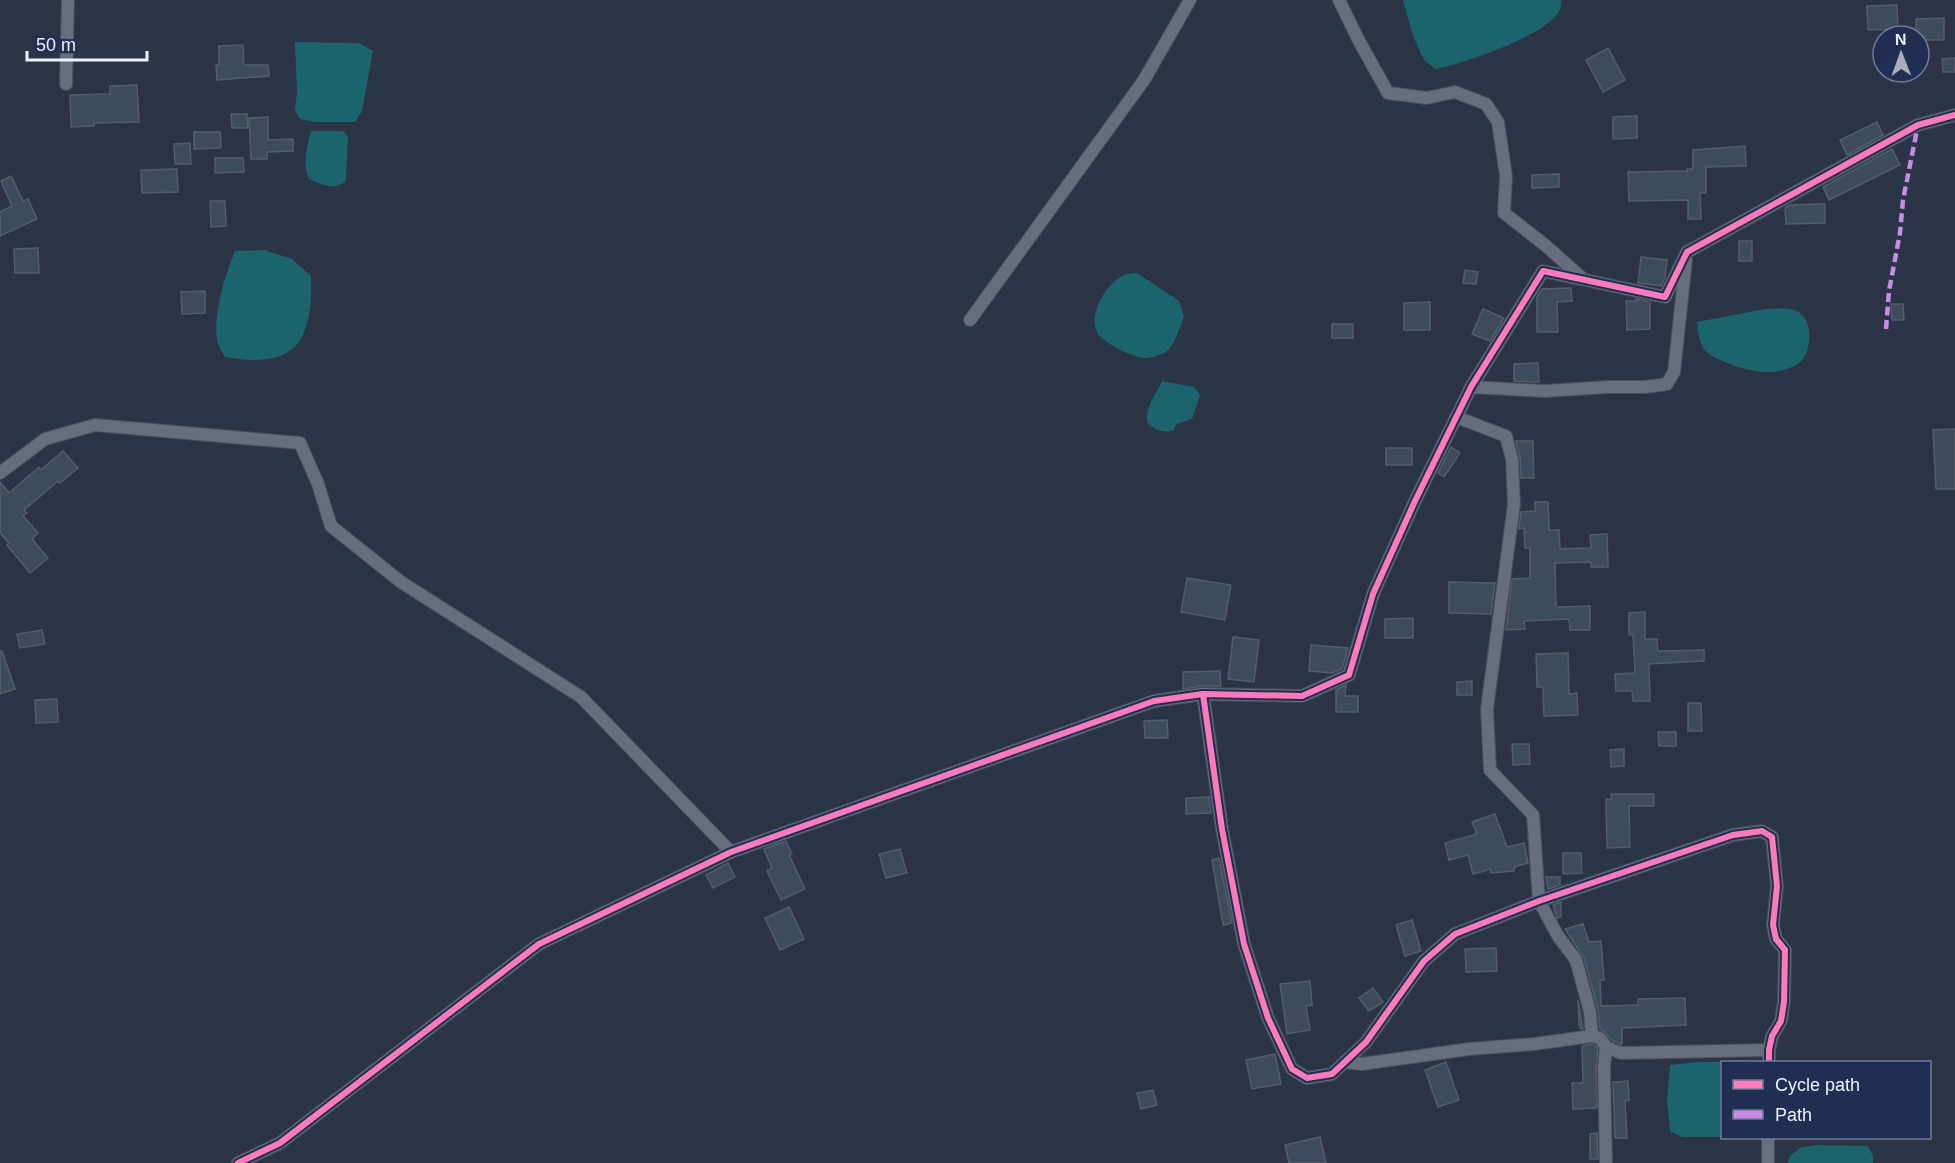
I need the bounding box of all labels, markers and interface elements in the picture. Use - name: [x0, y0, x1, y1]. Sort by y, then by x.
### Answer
- scale bar: [27, 24, 147, 62]
- north arrow: [1871, 24, 1931, 84]
- text: N: [1895, 31, 1907, 48]
- text: 50 m: [36, 35, 76, 55]
- legend: [1721, 1061, 1931, 1139]
- text: Cycle path: [1775, 1075, 1860, 1095]
- text: Path: [1775, 1105, 1812, 1125]

